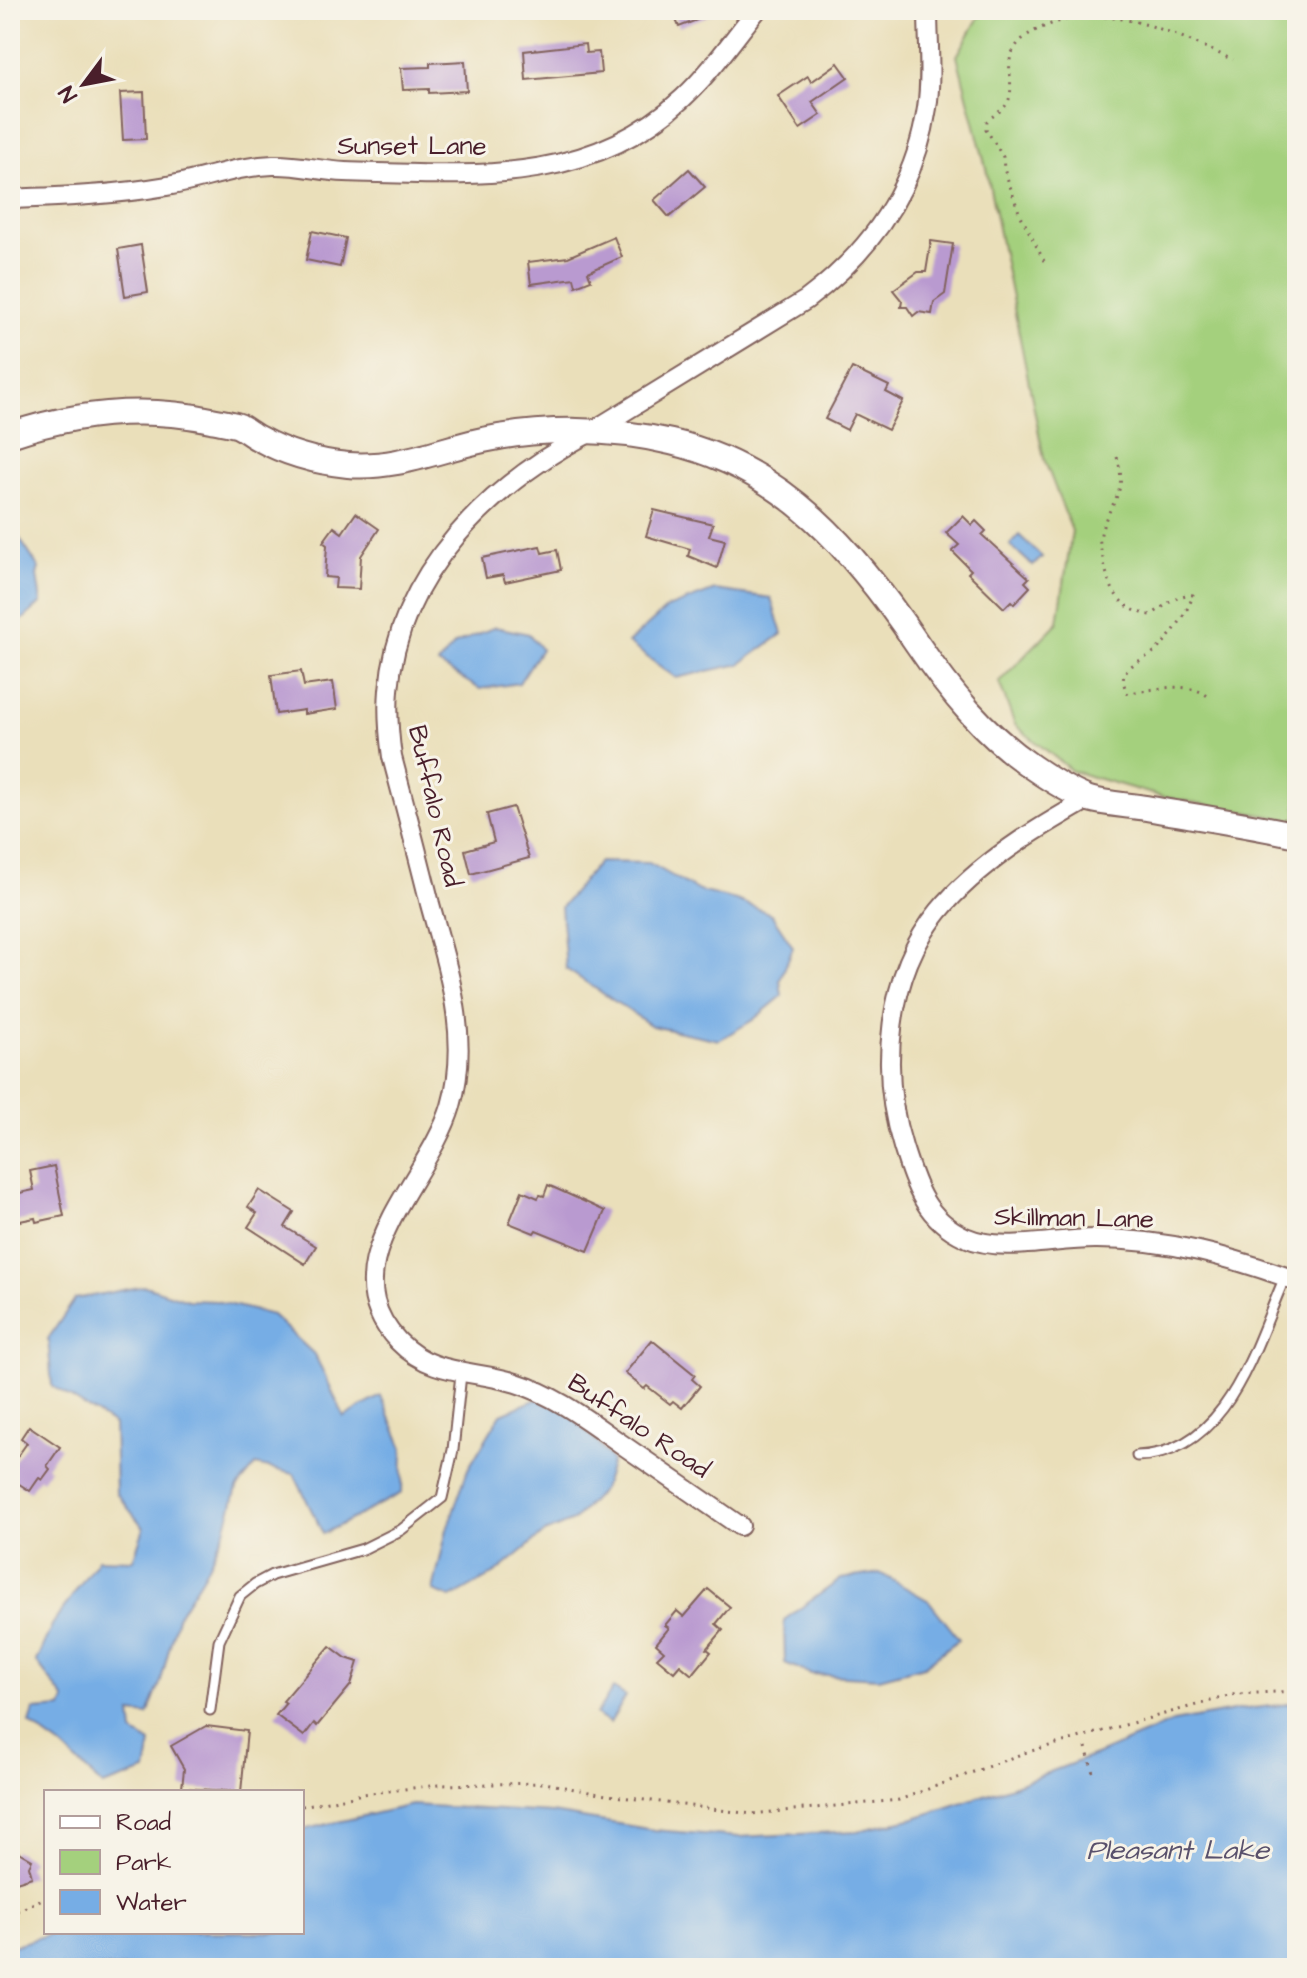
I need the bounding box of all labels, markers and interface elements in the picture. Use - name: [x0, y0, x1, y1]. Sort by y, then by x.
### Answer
- north arrow: [44, 44, 124, 124]
- text: N: [51, 80, 85, 108]
- street label: Sunset Lane: [337, 128, 487, 164]
- street label: Buffalo Road: [399, 722, 471, 890]
- street label: Skillman Lane: [994, 1199, 1154, 1237]
- street label: Buffalo Road: [561, 1365, 717, 1487]
- legend: [44, 1790, 304, 1934]
- text: Road: [116, 1806, 171, 1840]
- water label: Pleasant Lake: [1087, 1831, 1271, 1870]
- text: Park: [116, 1846, 172, 1880]
- text: Water: [116, 1886, 187, 1920]

